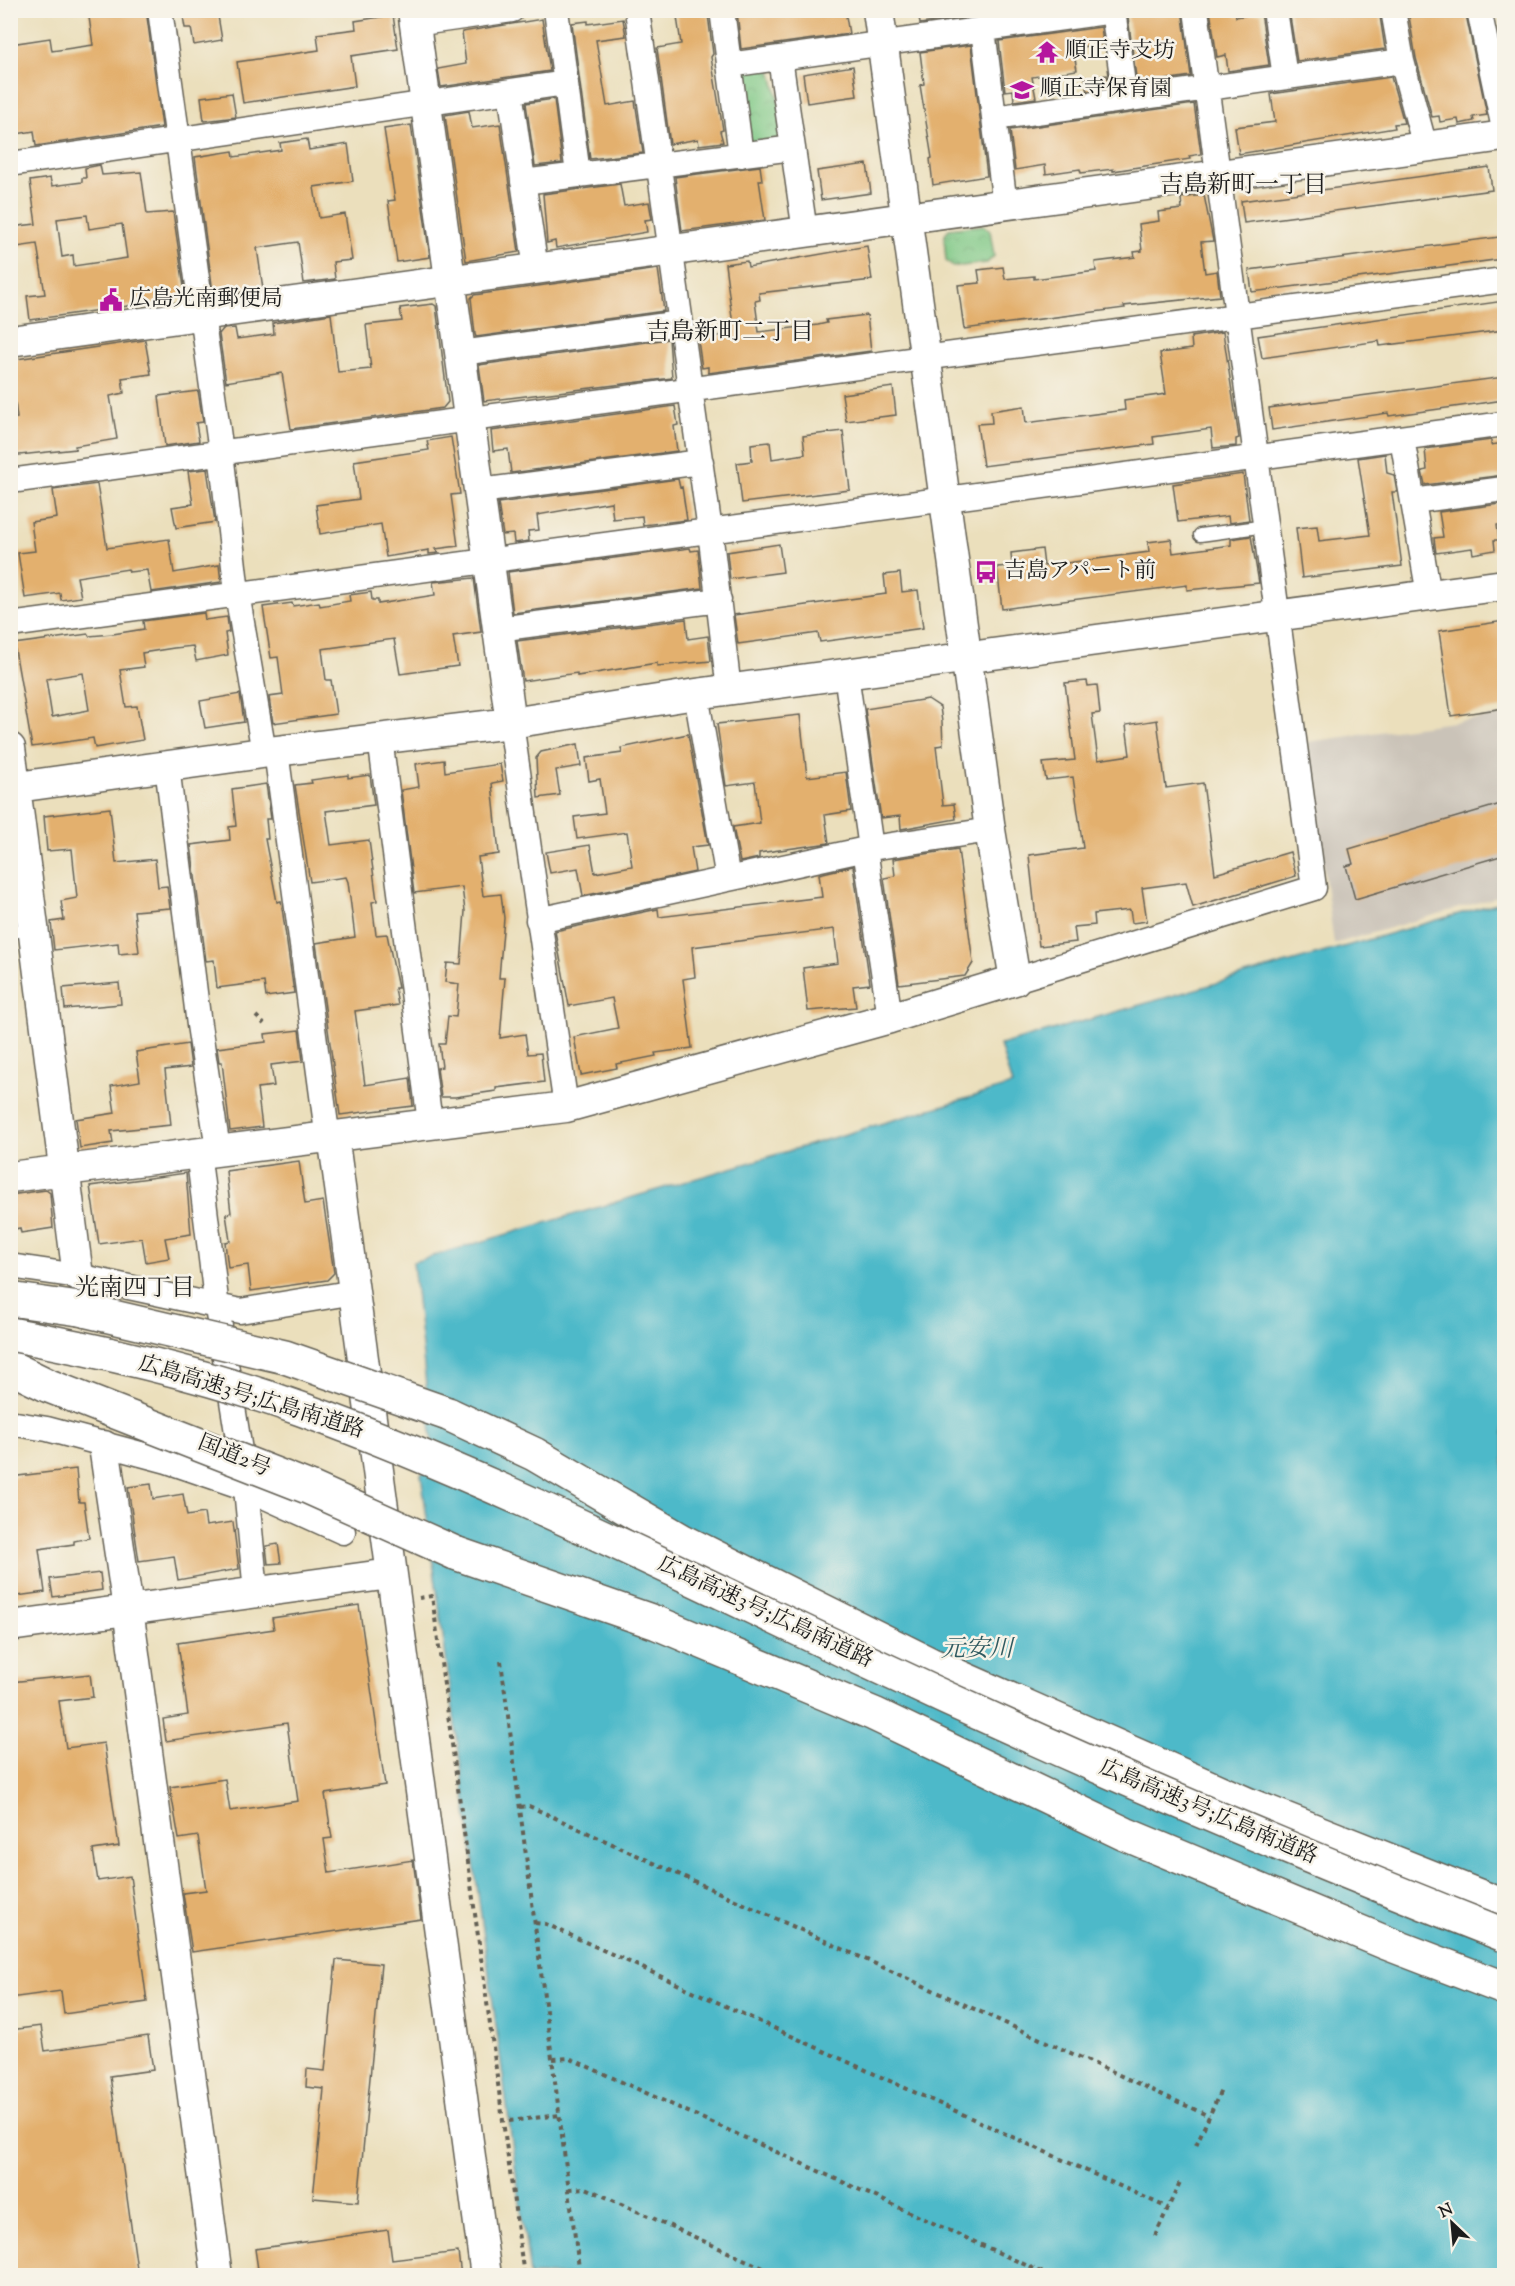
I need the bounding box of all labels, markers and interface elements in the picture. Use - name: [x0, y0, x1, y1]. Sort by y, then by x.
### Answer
- place label: 順正寺支坊: [1065, 36, 1175, 68]
- temple icon: 順正寺支坊: [1034, 39, 1060, 65]
- place label: 順正寺保育園: [1040, 74, 1172, 106]
- school or university icon: 順正寺保育園: [1009, 77, 1035, 103]
- district label: 吉島新町一丁目: [1159, 169, 1327, 203]
- place label: 広島光南郵便局: [129, 284, 283, 316]
- public building icon: 広島光南郵便局: [98, 287, 124, 313]
- district label: 吉島新町二丁目: [646, 316, 814, 350]
- place label: 吉島アパート前: [1004, 556, 1156, 588]
- bus stop icon: 吉島アパート前: [973, 559, 999, 585]
- district label: 光南四丁目: [75, 1272, 195, 1306]
- street label: 広島高速3号;広島南道路: [134, 1348, 368, 1448]
- street label: 国道2号: [193, 1428, 275, 1486]
- street label: 広島高速3号;広島南道路: [652, 1549, 878, 1677]
- water label: 元安川: [941, 1633, 1016, 1667]
- street label: 広島高速3号;広島南道路: [1094, 1752, 1322, 1874]
- north arrow: [1422, 2193, 1482, 2253]
- text: N: [1436, 2199, 1458, 2225]

